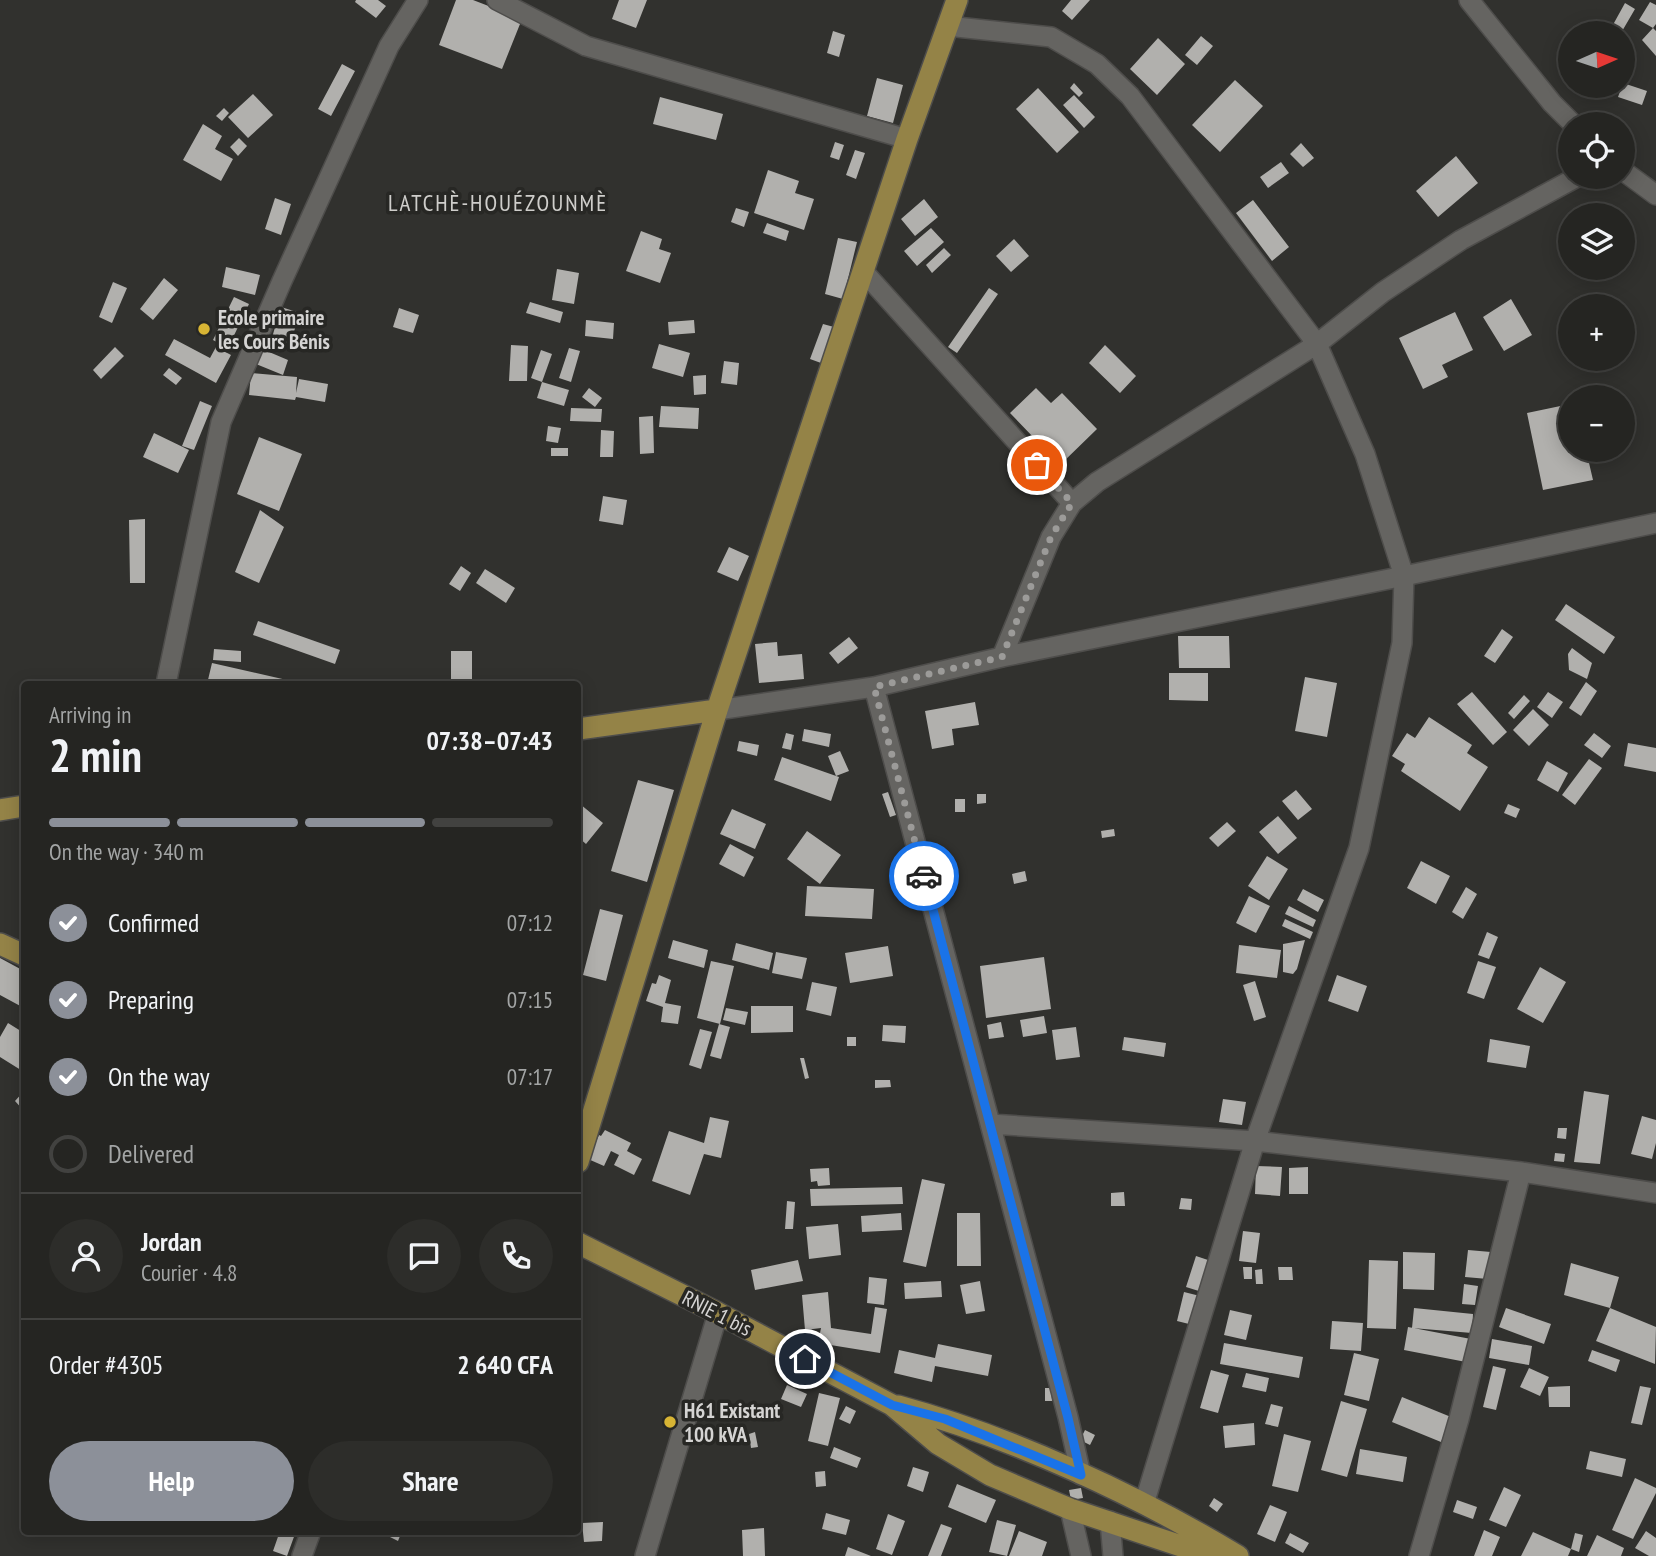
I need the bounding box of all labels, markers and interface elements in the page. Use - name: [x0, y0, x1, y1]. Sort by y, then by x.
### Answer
- north arrow: [1558, 21, 1634, 98]
- map controls: [1558, 21, 1635, 462]
- button: locate: [1558, 112, 1635, 189]
- district label: LATCHÈ-HOUÉZOUNMÈ: [388, 188, 608, 217]
- button: layers: [1558, 203, 1635, 280]
- button: +: [1558, 294, 1635, 371]
- place label: Ecole primaire les Cours Bénis: [218, 304, 330, 355]
- marker: Ecole primaire les Cours Bénis: [196, 321, 212, 337]
- button: −: [1558, 385, 1635, 462]
- pin: [1007, 435, 1067, 495]
- icon: bag: [1018, 446, 1056, 484]
- text: Arriving in: [49, 700, 131, 729]
- text: 07:38–07:43: [426, 724, 553, 757]
- text: 2 min: [49, 725, 142, 785]
- text: On the way · 340 m: [49, 837, 204, 866]
- courier: [889, 841, 959, 911]
- icon: car: [905, 857, 943, 895]
- icon: check: [49, 904, 87, 942]
- text: Confirmed: [108, 906, 199, 939]
- text: 07:12: [507, 908, 553, 937]
- icon: check: [49, 981, 87, 1019]
- text: Preparing: [108, 983, 194, 1016]
- text: 07:15: [507, 985, 553, 1014]
- icon: check: [49, 1058, 87, 1096]
- text: On the way: [108, 1060, 210, 1093]
- text: 07:17: [507, 1062, 553, 1091]
- text: Delivered: [108, 1137, 194, 1170]
- button: person: [49, 1219, 123, 1293]
- button: chat: [387, 1219, 461, 1293]
- button: phone: [479, 1219, 553, 1293]
- text: Jordan: [141, 1225, 202, 1258]
- text: Courier · 4.8: [141, 1258, 237, 1287]
- street label: RNIE 1 bis: [678, 1284, 756, 1342]
- pin: [775, 1329, 835, 1389]
- icon: home: [786, 1340, 824, 1378]
- text: Order #4305: [49, 1348, 164, 1381]
- text: 2 640 CFA: [457, 1348, 553, 1381]
- place label: H61 Existant 100 kVA: [684, 1397, 780, 1448]
- marker: H61 Existant 100 kVA: [662, 1414, 678, 1430]
- button: Help: [49, 1441, 294, 1521]
- button: Share: [308, 1441, 553, 1521]

